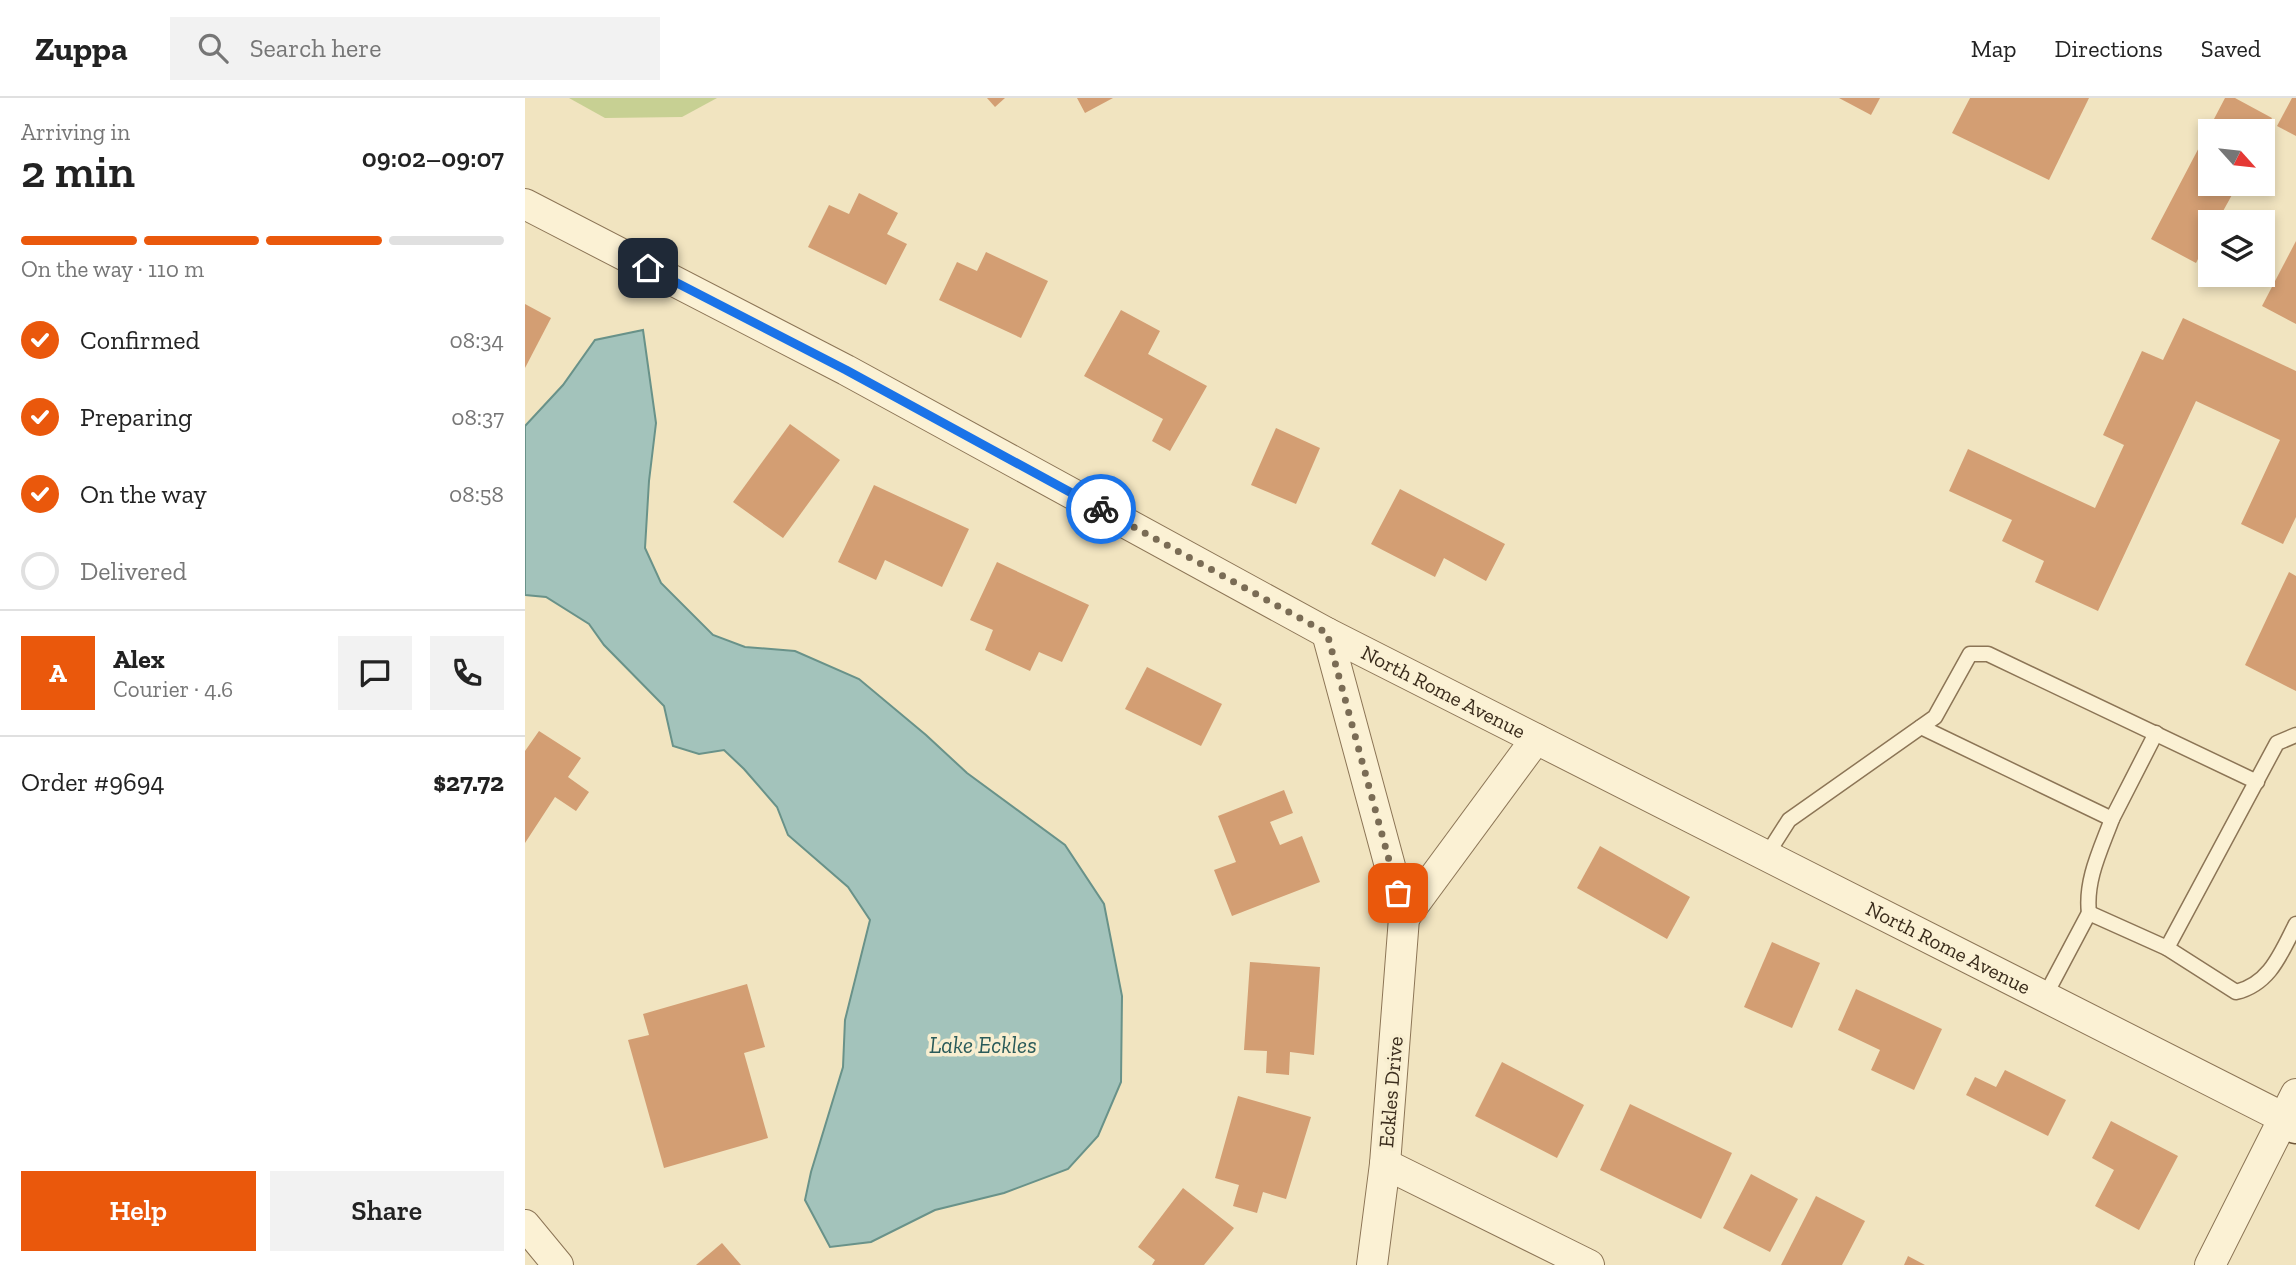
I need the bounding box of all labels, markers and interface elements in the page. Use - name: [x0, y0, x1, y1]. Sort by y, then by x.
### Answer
- search box: [170, 17, 660, 80]
- text: Zuppa: [35, 29, 128, 68]
- icon: search: [194, 29, 232, 67]
- text: Search here: [250, 32, 381, 64]
- text: Map: [1971, 34, 2017, 63]
- text: Directions: [2055, 34, 2163, 63]
- text: Saved: [2201, 34, 2261, 63]
- text: Arriving in: [21, 118, 130, 146]
- north arrow: [2198, 119, 2275, 196]
- map controls: [2198, 119, 2275, 287]
- text: 09:02–09:07: [362, 142, 504, 174]
- text: 2 min: [21, 144, 135, 199]
- button: layers: [2198, 210, 2275, 287]
- pin: [618, 238, 678, 298]
- icon: home: [629, 249, 667, 287]
- text: On the way · 110 m: [21, 255, 204, 283]
- icon: check: [21, 321, 59, 359]
- text: Confirmed: [80, 324, 200, 356]
- text: 08:34: [450, 326, 504, 354]
- icon: check: [21, 398, 59, 436]
- text: Preparing: [80, 401, 192, 433]
- text: 08:37: [451, 403, 504, 431]
- courier: [1066, 474, 1136, 544]
- icon: check: [21, 475, 59, 513]
- text: On the way: [80, 478, 207, 510]
- text: 08:58: [449, 480, 504, 508]
- icon: bike: [1082, 490, 1120, 528]
- text: Delivered: [80, 555, 187, 587]
- button: chat: [338, 636, 412, 710]
- button: phone: [430, 636, 504, 710]
- street label: North Rome Avenue: [1357, 639, 1530, 744]
- text: Alex: [113, 643, 165, 675]
- text: A: [49, 657, 67, 689]
- text: Courier · 4.6: [113, 675, 233, 703]
- text: Order #9694: [21, 766, 165, 798]
- text: $27.72: [433, 766, 504, 798]
- pin: [1368, 863, 1428, 923]
- icon: bag: [1379, 874, 1417, 912]
- street label: North Rome Avenue: [1862, 895, 2035, 999]
- water label: Lake Eckles: [929, 1031, 1037, 1059]
- street label: Eckles Drive: [1373, 1035, 1408, 1149]
- button: Help: [21, 1171, 256, 1251]
- button: Share: [270, 1171, 504, 1251]

